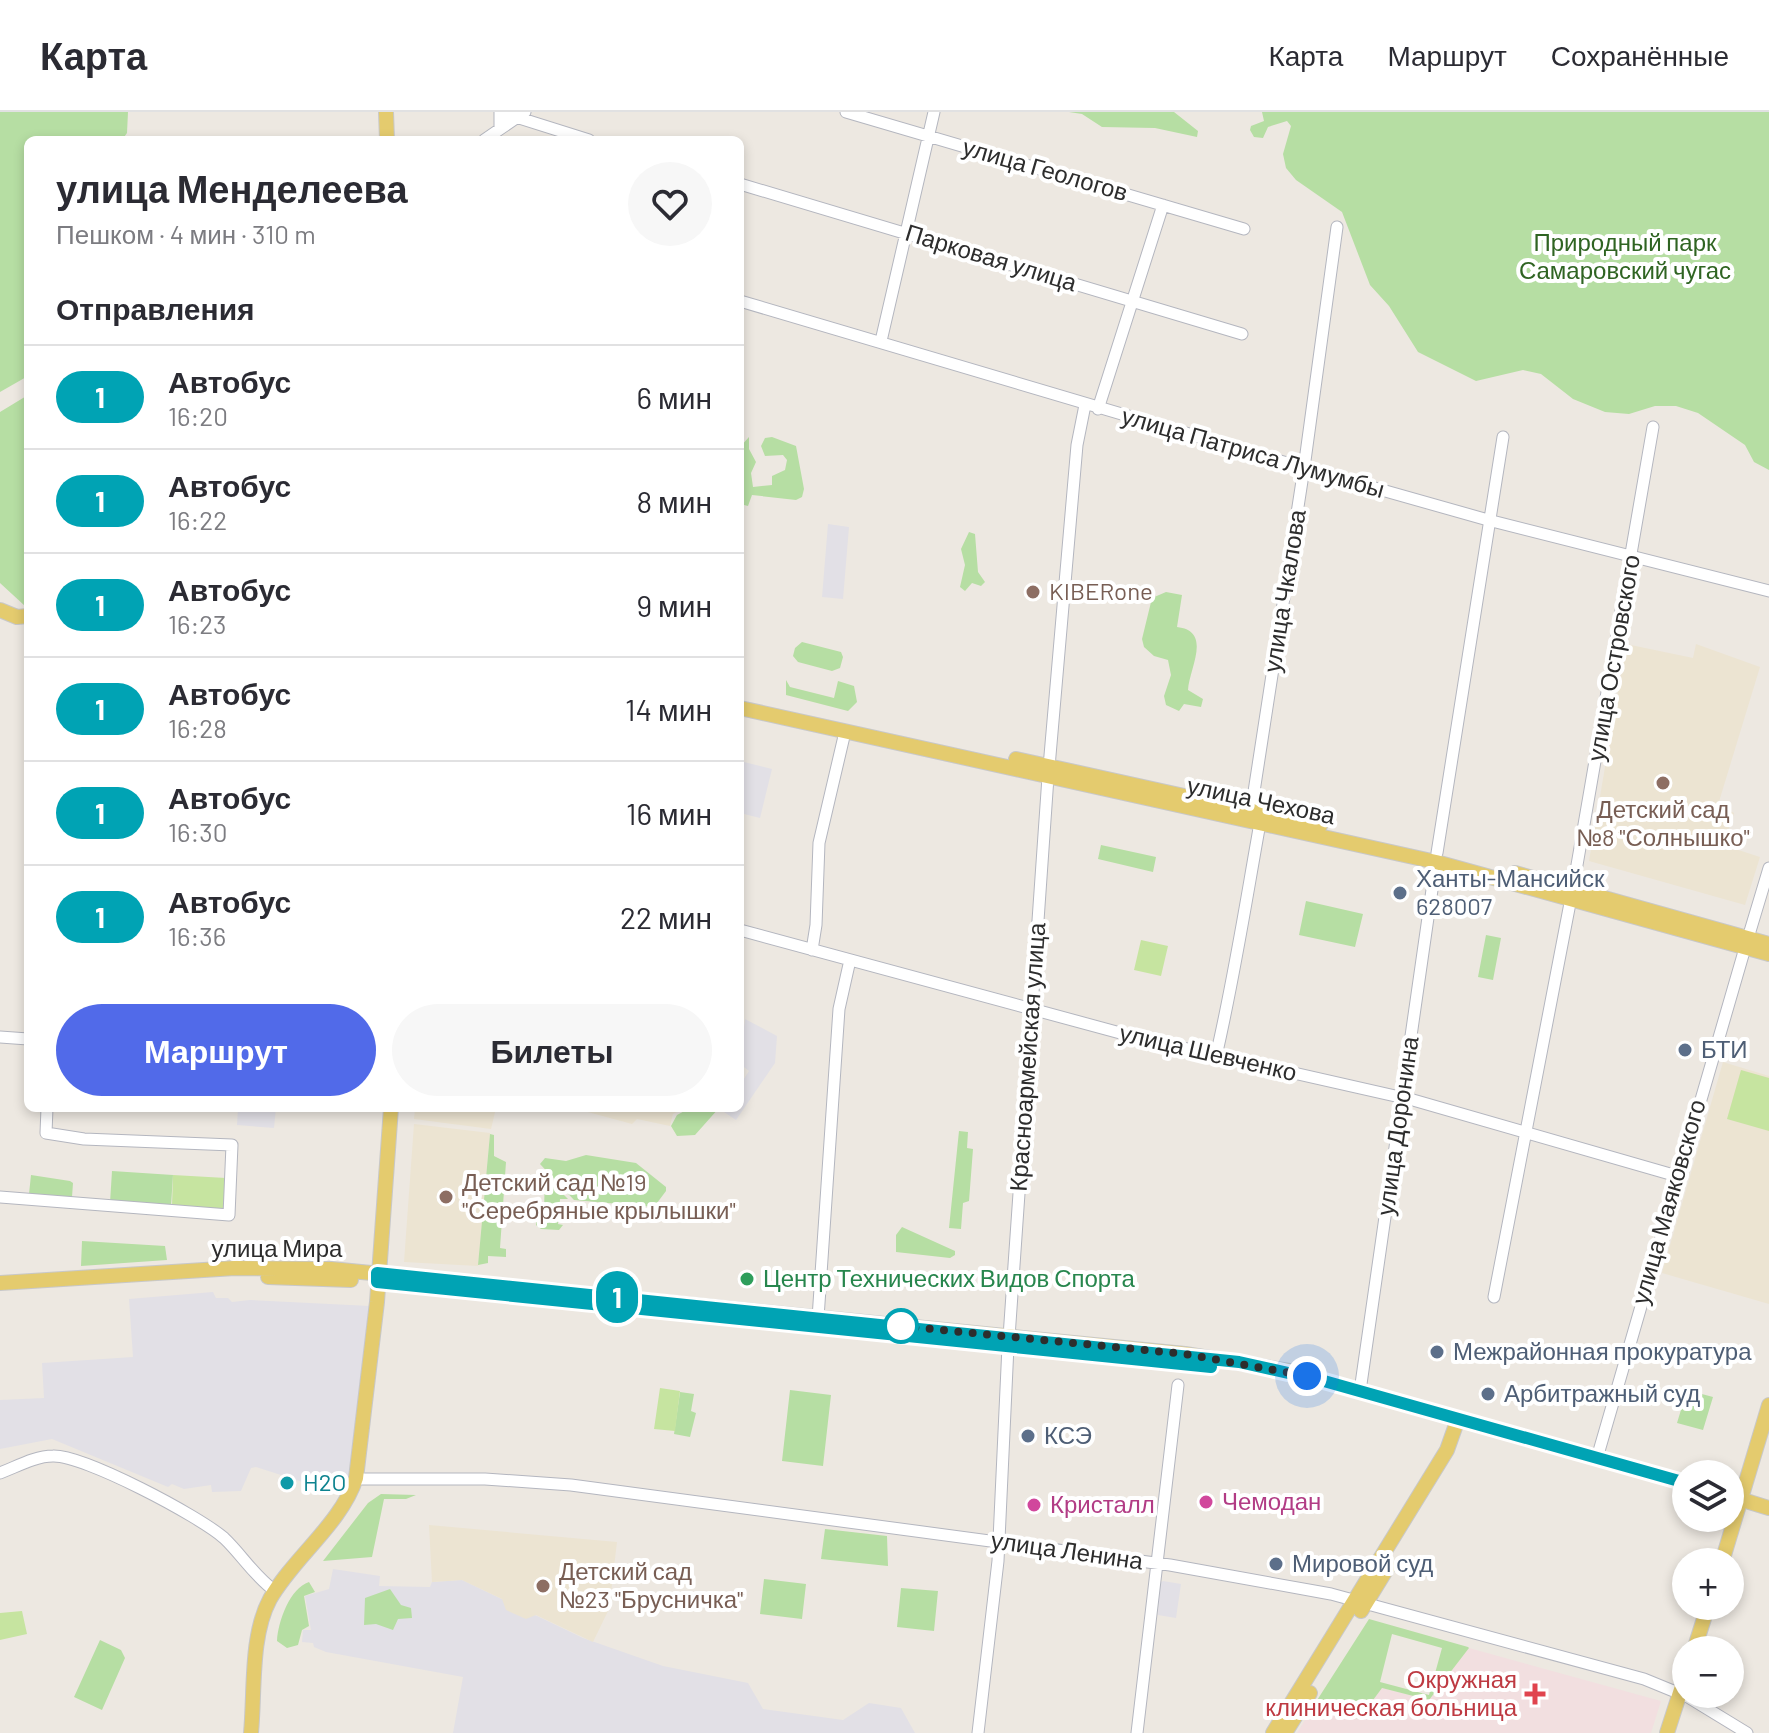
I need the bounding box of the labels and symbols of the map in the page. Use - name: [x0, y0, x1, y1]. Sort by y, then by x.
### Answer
- street label: улица Геологов: [960, 131, 1131, 206]
- street label: Парковая улица: [902, 217, 1081, 297]
- park label: Природный парк Самаровский чугас: [1519, 227, 1731, 284]
- street label: улица Патриса Лумумбы: [1119, 400, 1388, 503]
- street label: улица Чкалова: [1256, 507, 1311, 674]
- street label: улица Островского: [1580, 552, 1645, 763]
- place label: KIBERone: [1049, 576, 1153, 605]
- marker: KIBERone: [1024, 583, 1042, 601]
- street label: улица Чехова: [1185, 770, 1339, 829]
- marker: Детский сад №8 "Солнышко": [1654, 774, 1672, 792]
- place label: Детский сад №8 "Солнышко": [1576, 794, 1750, 851]
- place label: Ханты-Мансийск 628007: [1416, 863, 1605, 920]
- marker: Ханты-Мансийск 628007: [1391, 884, 1409, 902]
- street label: Красноармейская улица: [1003, 921, 1050, 1192]
- street label: улица Шевченко: [1117, 1017, 1300, 1086]
- street label: улица Доронина: [1370, 1034, 1424, 1217]
- place label: БТИ: [1701, 1034, 1748, 1063]
- marker: БТИ: [1676, 1041, 1694, 1059]
- street label: улица Маяковского: [1624, 1096, 1711, 1307]
- place label: Детский сад №19 "Серебряные крылышки": [462, 1167, 736, 1224]
- marker: Детский сад №19 "Серебряные крылышки": [437, 1188, 455, 1206]
- street label: улица Мира: [212, 1233, 343, 1262]
- place label: Центр Технических Видов Спорта: [763, 1263, 1135, 1292]
- marker: Центр Технических Видов Спорта: [738, 1270, 756, 1288]
- line badge: 1: [591, 1271, 643, 1323]
- unlabelled marker: [884, 1309, 918, 1343]
- place label: Межрайонная прокуратура: [1453, 1336, 1752, 1365]
- marker: Межрайонная прокуратура: [1428, 1343, 1446, 1361]
- your location: [1287, 1356, 1327, 1396]
- place label: Арбитражный суд: [1504, 1378, 1700, 1407]
- marker: Арбитражный суд: [1479, 1385, 1497, 1403]
- place label: КСЭ: [1044, 1420, 1092, 1449]
- marker: КСЭ: [1019, 1427, 1037, 1445]
- place label: H2O: [303, 1467, 347, 1496]
- marker: H2O: [278, 1474, 296, 1492]
- place label: Чемодан: [1222, 1486, 1321, 1515]
- place label: Кристалл: [1050, 1489, 1155, 1518]
- marker: Чемодан: [1197, 1493, 1215, 1511]
- marker: Кристалл: [1025, 1496, 1043, 1514]
- street label: улица Ленина: [989, 1524, 1146, 1575]
- place label: Мировой суд: [1292, 1548, 1433, 1577]
- marker: Мировой суд: [1267, 1555, 1285, 1573]
- place label: Детский сад №23 "Брусничка": [559, 1556, 743, 1613]
- marker: Детский сад №23 "Брусничка": [534, 1577, 552, 1595]
- place label: Окружная клиническая больница: [1265, 1664, 1518, 1721]
- marker: Окружная клиническая больница: [1524, 1683, 1546, 1705]

